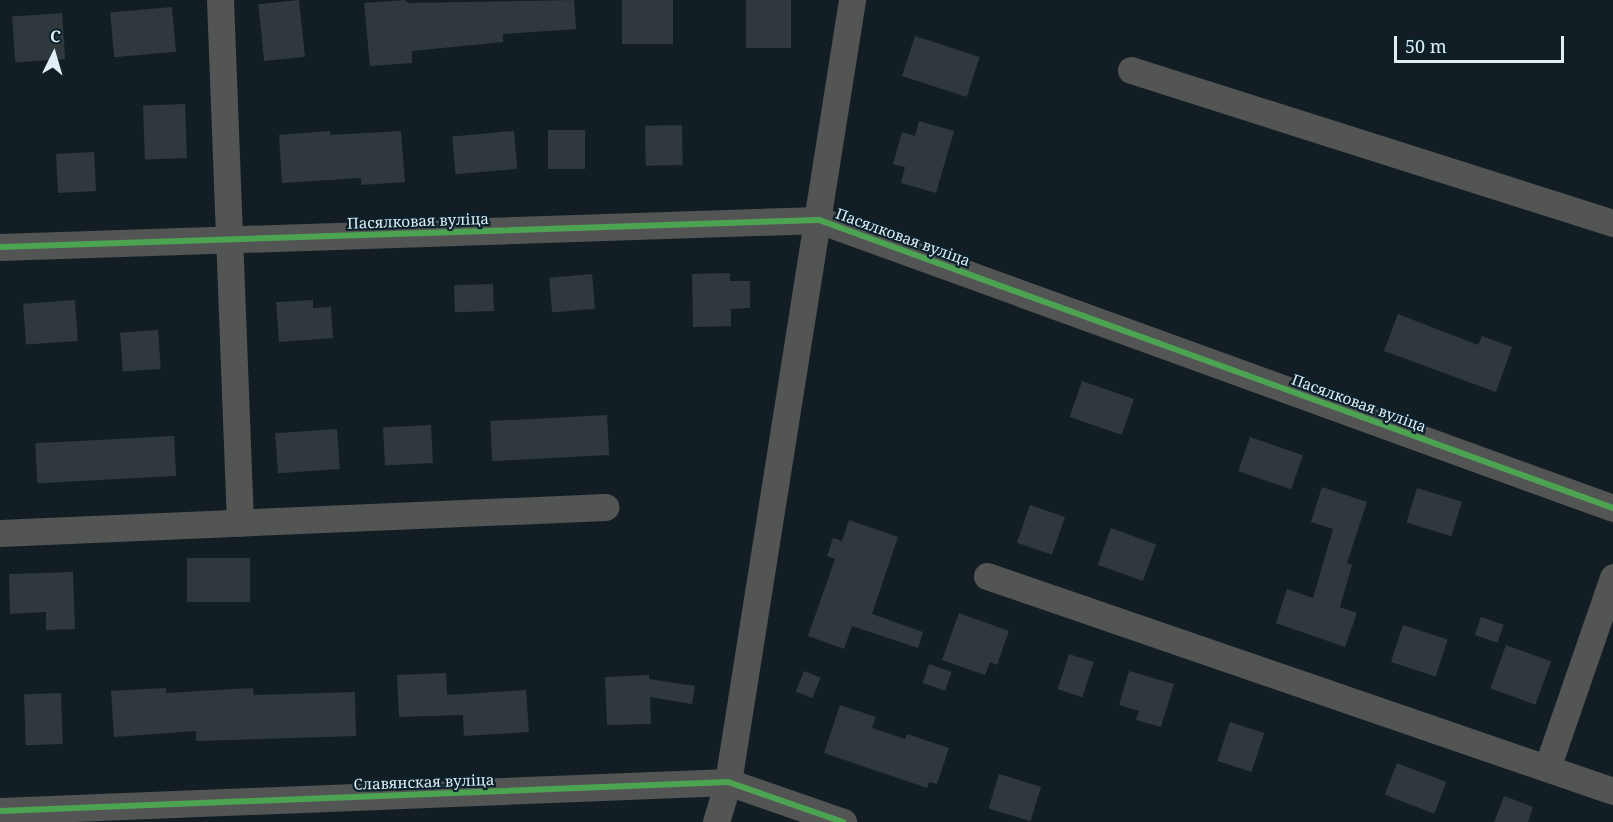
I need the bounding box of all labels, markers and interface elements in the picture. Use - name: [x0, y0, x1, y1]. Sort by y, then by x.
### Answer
- north arrow: [24, 24, 84, 84]
- scale bar: [1397, 24, 1566, 62]
- text: С: [49, 25, 62, 47]
- text: 50 m: [1405, 34, 1447, 58]
- street label: Пасялковая вуліца: [833, 204, 973, 270]
- street label: Пасялковая вуліца: [347, 210, 489, 232]
- street label: Пасялковая вуліца: [1289, 370, 1429, 436]
- street label: Славянская вуліца: [353, 771, 495, 793]

